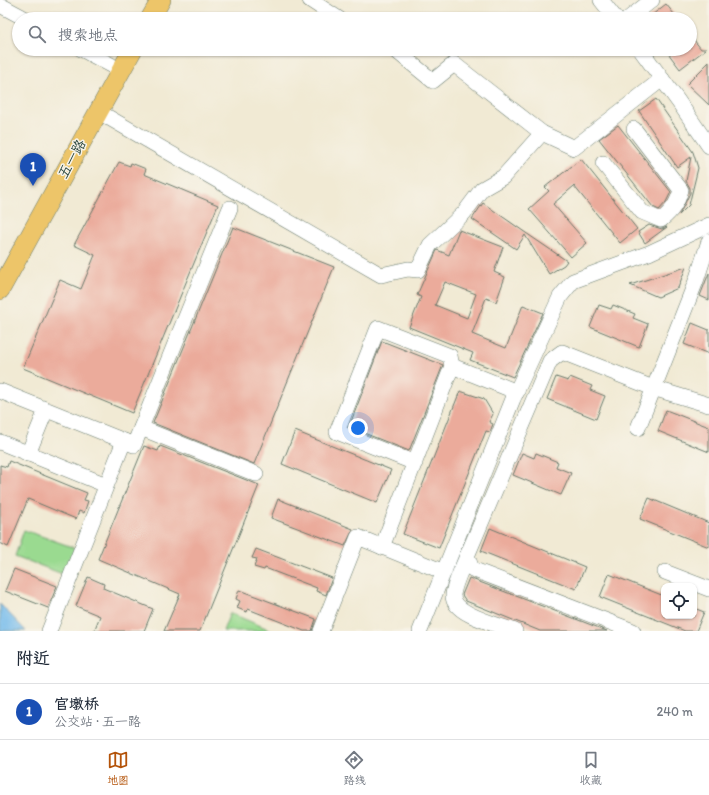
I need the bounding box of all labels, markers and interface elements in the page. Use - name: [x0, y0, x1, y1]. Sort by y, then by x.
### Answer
- search box: [12, 12, 697, 56]
- icon: search: [26, 23, 48, 45]
- text: 搜索地点: [58, 26, 118, 44]
- street label: 五一路: [54, 137, 90, 181]
- pin: 1: [20, 153, 46, 186]
- your location: [348, 418, 368, 438]
- map controls: [661, 583, 697, 619]
- button: locate: [661, 583, 697, 619]
- text: 附近: [16, 648, 50, 668]
- text: 官墩桥: [54, 695, 99, 713]
- text: 1: [26, 704, 32, 719]
- text: 240 m: [656, 704, 693, 719]
- text: 公交站 · 五一路: [54, 714, 141, 729]
- tab: 地图: [107, 749, 129, 787]
- tab: 路线: [343, 749, 365, 787]
- tab: 收藏: [580, 749, 602, 787]

